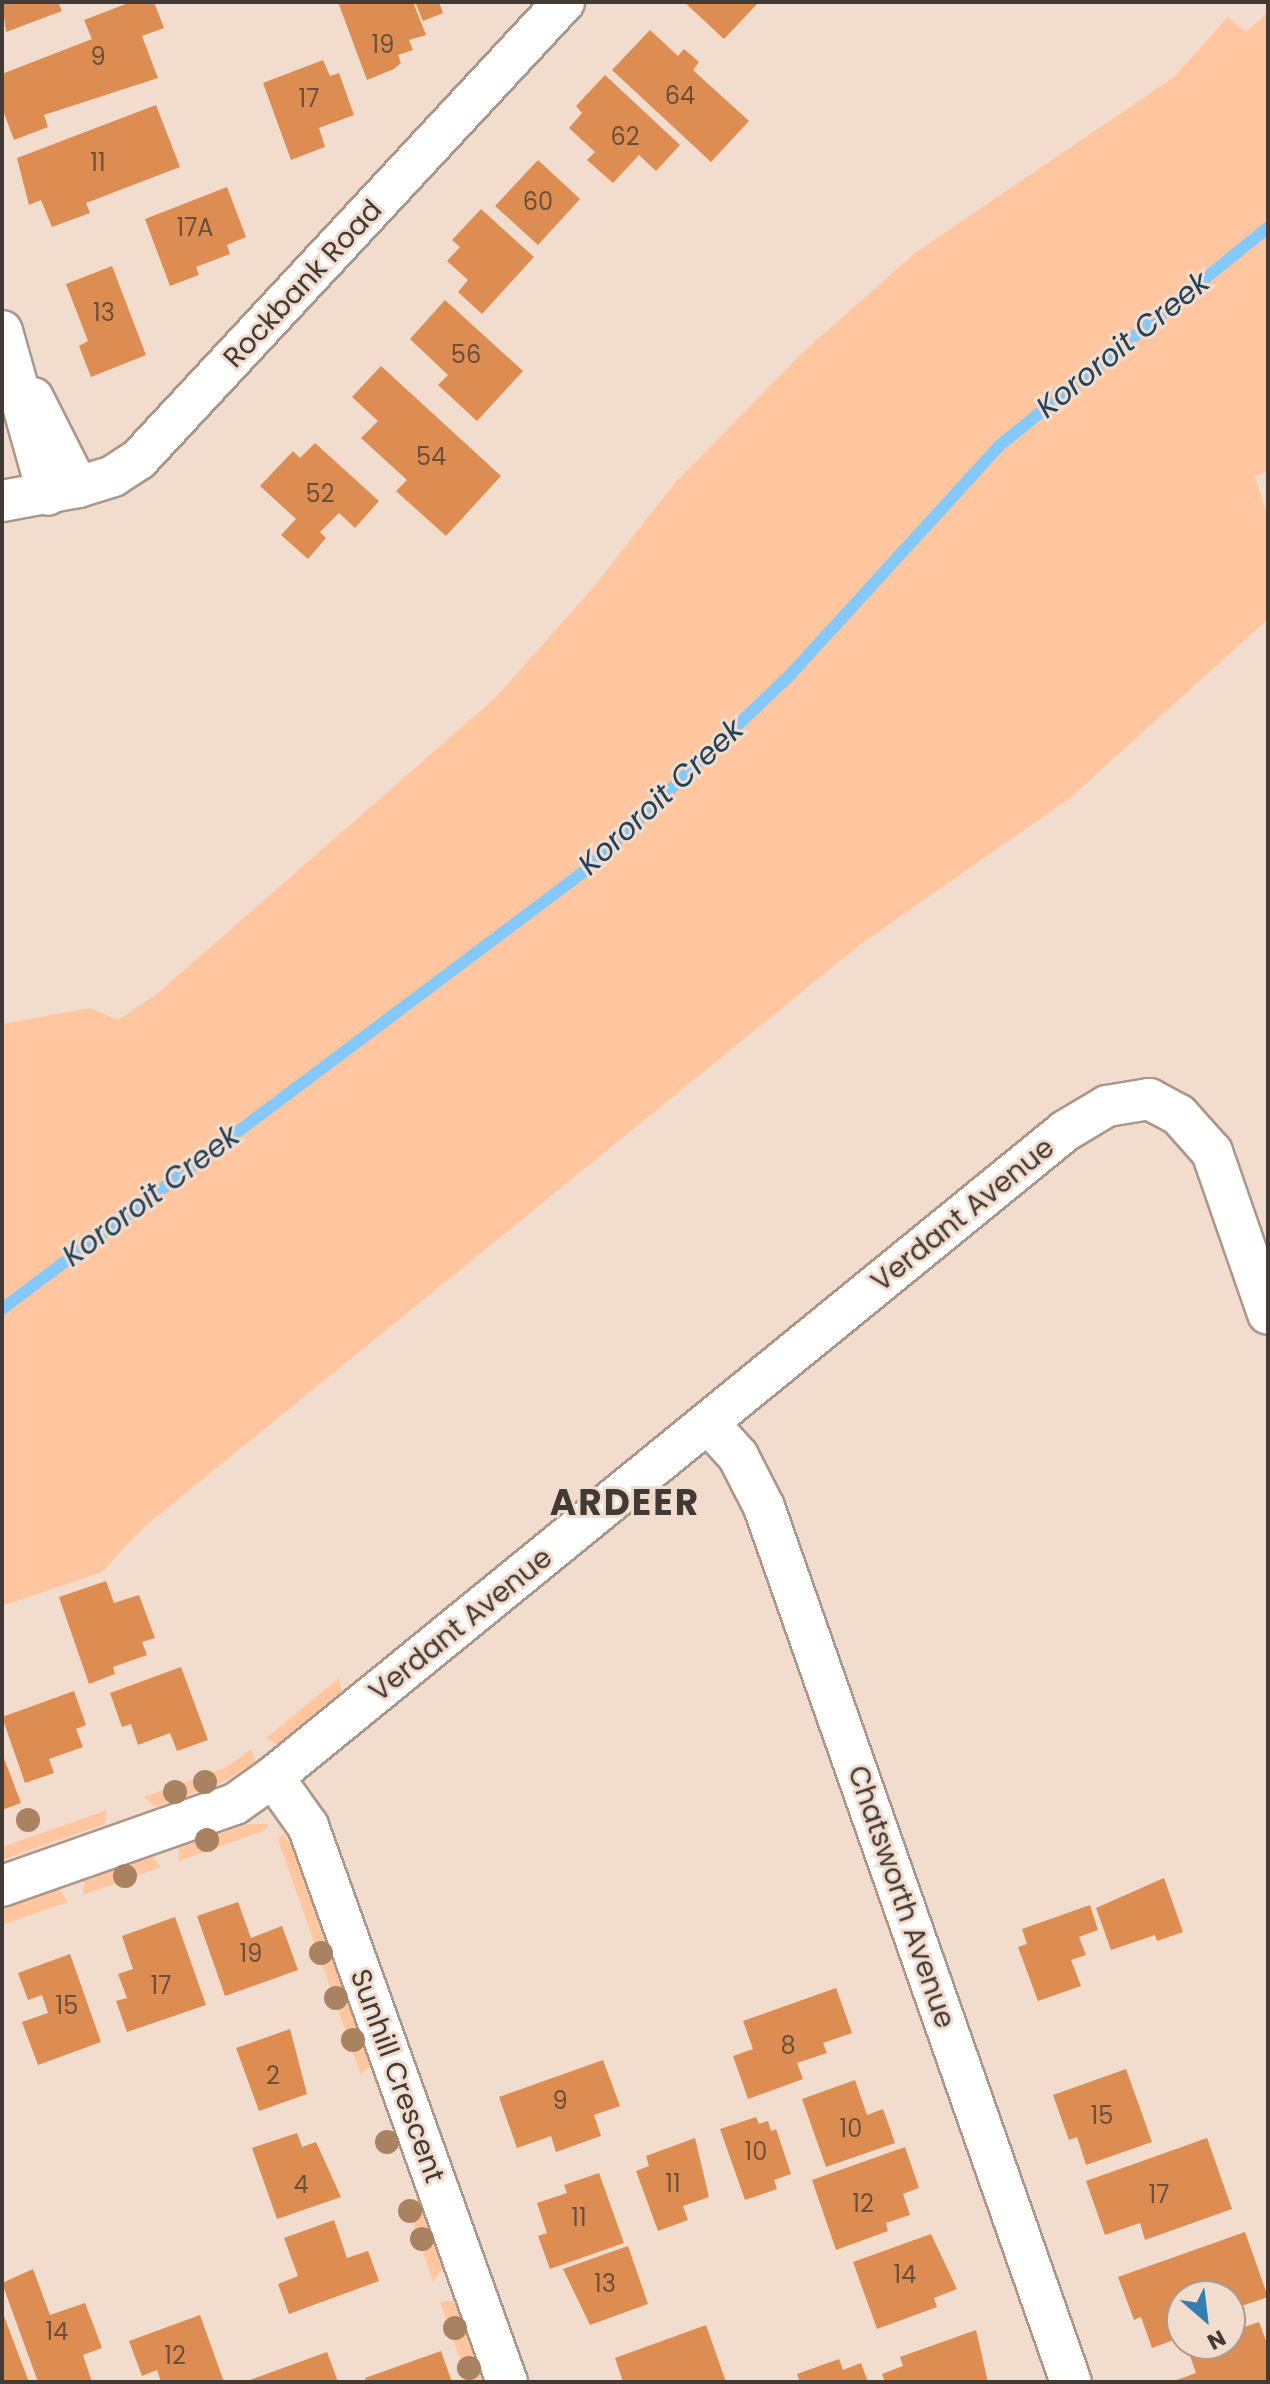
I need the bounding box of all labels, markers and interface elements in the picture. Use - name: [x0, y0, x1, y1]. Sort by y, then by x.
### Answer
- house number: 19: [372, 31, 394, 59]
- house number: 9: [90, 43, 106, 71]
- house number: 64: [665, 82, 695, 110]
- house number: 17: [299, 85, 319, 113]
- house number: 62: [610, 123, 640, 151]
- house number: 11: [90, 149, 106, 177]
- house number: 60: [523, 188, 553, 216]
- street label: Rockbank Road: [217, 193, 389, 375]
- house number: 17A: [177, 214, 213, 242]
- water label: Kororoit Creek: [1029, 264, 1217, 426]
- house number: 13: [93, 299, 115, 327]
- house number: 56: [451, 341, 481, 369]
- house number: 54: [416, 443, 446, 471]
- house number: 52: [306, 480, 334, 508]
- water label: Kororoit Creek: [571, 711, 751, 883]
- water label: Kororoit Creek: [55, 1118, 247, 1274]
- street label: Verdant Avenue: [865, 1131, 1061, 1299]
- district label: ARDEER: [550, 1481, 700, 1525]
- street label: Verdant Avenue: [363, 1541, 559, 1709]
- street label: Chatsworth Avenue: [840, 1761, 962, 2033]
- house number: 19: [240, 1940, 262, 1968]
- street label: Sunhill Crescent: [343, 1965, 451, 2187]
- house number: 17: [151, 1972, 171, 2000]
- house number: 15: [56, 1992, 78, 2020]
- house number: 8: [780, 2032, 796, 2060]
- house number: 2: [266, 2062, 280, 2090]
- house number: 9: [552, 2087, 568, 2115]
- house number: 15: [1091, 2102, 1113, 2130]
- house number: 10: [840, 2115, 862, 2143]
- house number: 10: [745, 2138, 767, 2166]
- house number: 11: [665, 2170, 681, 2198]
- house number: 4: [293, 2171, 309, 2199]
- house number: 17: [1149, 2181, 1169, 2209]
- house number: 12: [852, 2190, 874, 2218]
- house number: 11: [571, 2204, 587, 2232]
- house number: 14: [894, 2261, 916, 2289]
- house number: 13: [594, 2270, 616, 2298]
- north arrow: [1166, 2280, 1246, 2360]
- house number: 14: [46, 2318, 68, 2346]
- text: N: [1202, 2322, 1231, 2357]
- house number: 12: [164, 2342, 186, 2370]

